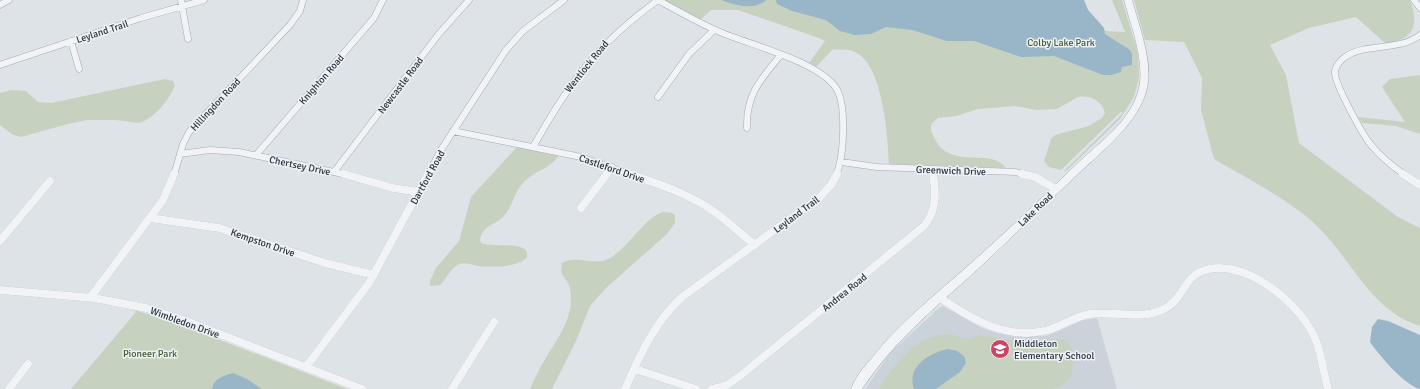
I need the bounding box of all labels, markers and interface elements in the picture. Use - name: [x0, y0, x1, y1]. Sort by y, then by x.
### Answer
- street label: Leyland Trail: [75, 18, 130, 46]
- park label: Colby Lake Park: [1027, 37, 1095, 49]
- street label: Wentlock Road: [562, 38, 611, 95]
- street label: Knighton Road: [297, 52, 347, 107]
- street label: Newcastle Road: [376, 55, 426, 116]
- street label: Hillingdon Road: [188, 76, 243, 134]
- street label: Dartford Road: [408, 148, 448, 207]
- street label: Castleford Drive: [577, 152, 646, 186]
- street label: Chertsey Drive: [268, 154, 332, 178]
- street label: Greenwich Drive: [916, 164, 986, 178]
- street label: Lake Road: [1016, 190, 1056, 229]
- street label: Leyland Trail: [771, 194, 822, 236]
- street label: Kempston Drive: [229, 226, 296, 260]
- street label: Andrea Road: [820, 271, 869, 314]
- street label: Wimbledon Drive: [148, 305, 221, 341]
- school or university icon: Middleton Elementary School: [989, 338, 1011, 360]
- place label: Middleton Elementary School: [1014, 338, 1094, 362]
- park label: Pioneer Park: [123, 348, 177, 360]

